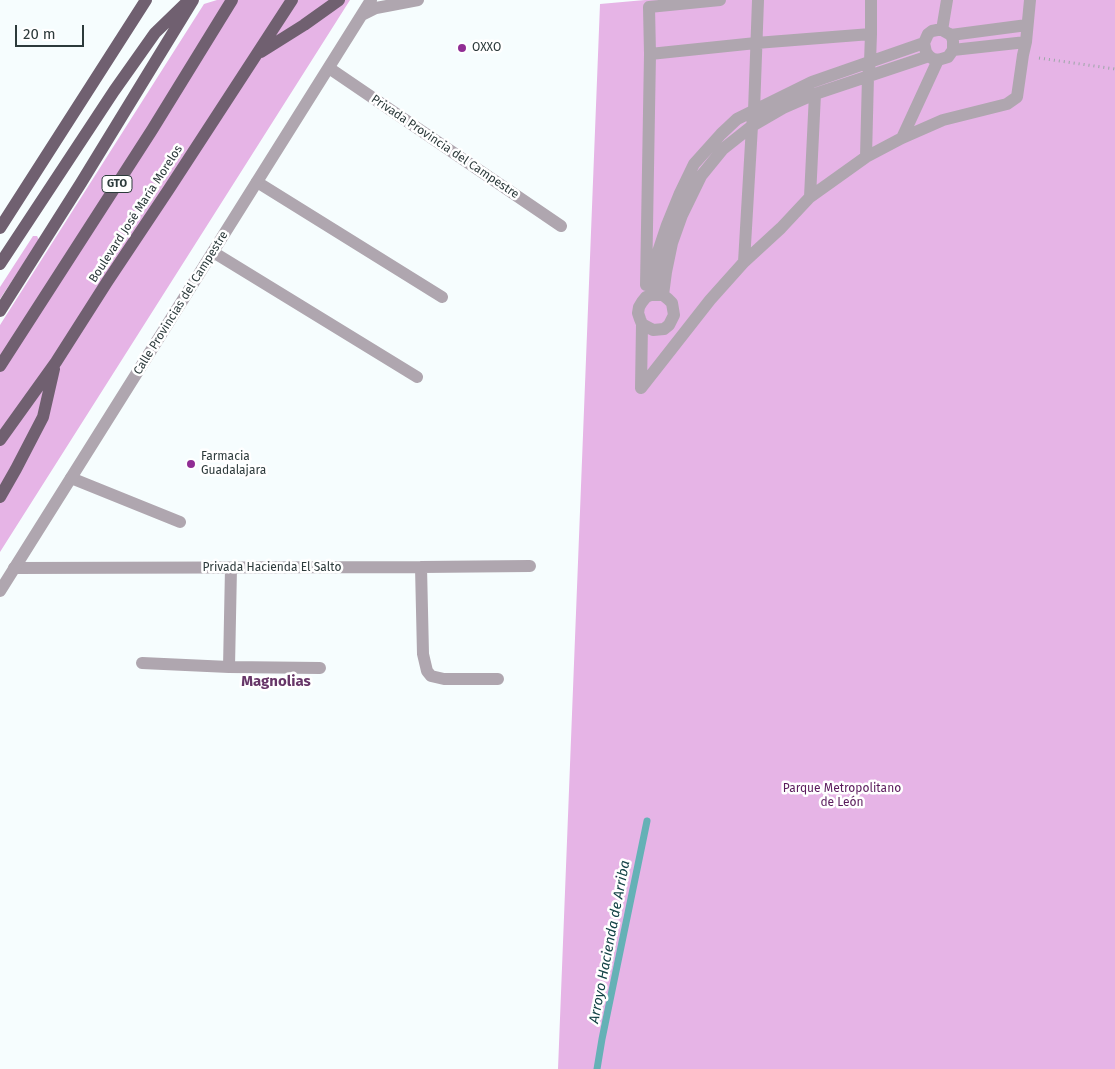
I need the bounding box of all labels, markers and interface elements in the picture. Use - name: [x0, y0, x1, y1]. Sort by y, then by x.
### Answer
- scale bar: [18, 15, 86, 47]
- text: 20 m: [23, 25, 56, 43]
- place label: OXXO: [472, 41, 501, 55]
- marker: OXXO: [456, 42, 468, 54]
- street label: Privada Provincia del Campestre: [368, 92, 522, 202]
- street label: Boulevard José María Morelos: [86, 143, 186, 285]
- road number: GTO: [102, 175, 132, 192]
- street label: Calle Provincias del Campestre: [131, 229, 231, 377]
- place label: Farmacia Guadalajara: [201, 450, 266, 478]
- marker: Farmacia Guadalajara: [185, 458, 197, 470]
- street label: Privada Hacienda El Salto: [203, 561, 341, 575]
- district label: Magnolias: [241, 673, 311, 691]
- park label: Parque Metropolitano de León: [783, 782, 901, 810]
- water label: Arroyo Hacienda de Arriba: [586, 859, 634, 1025]

